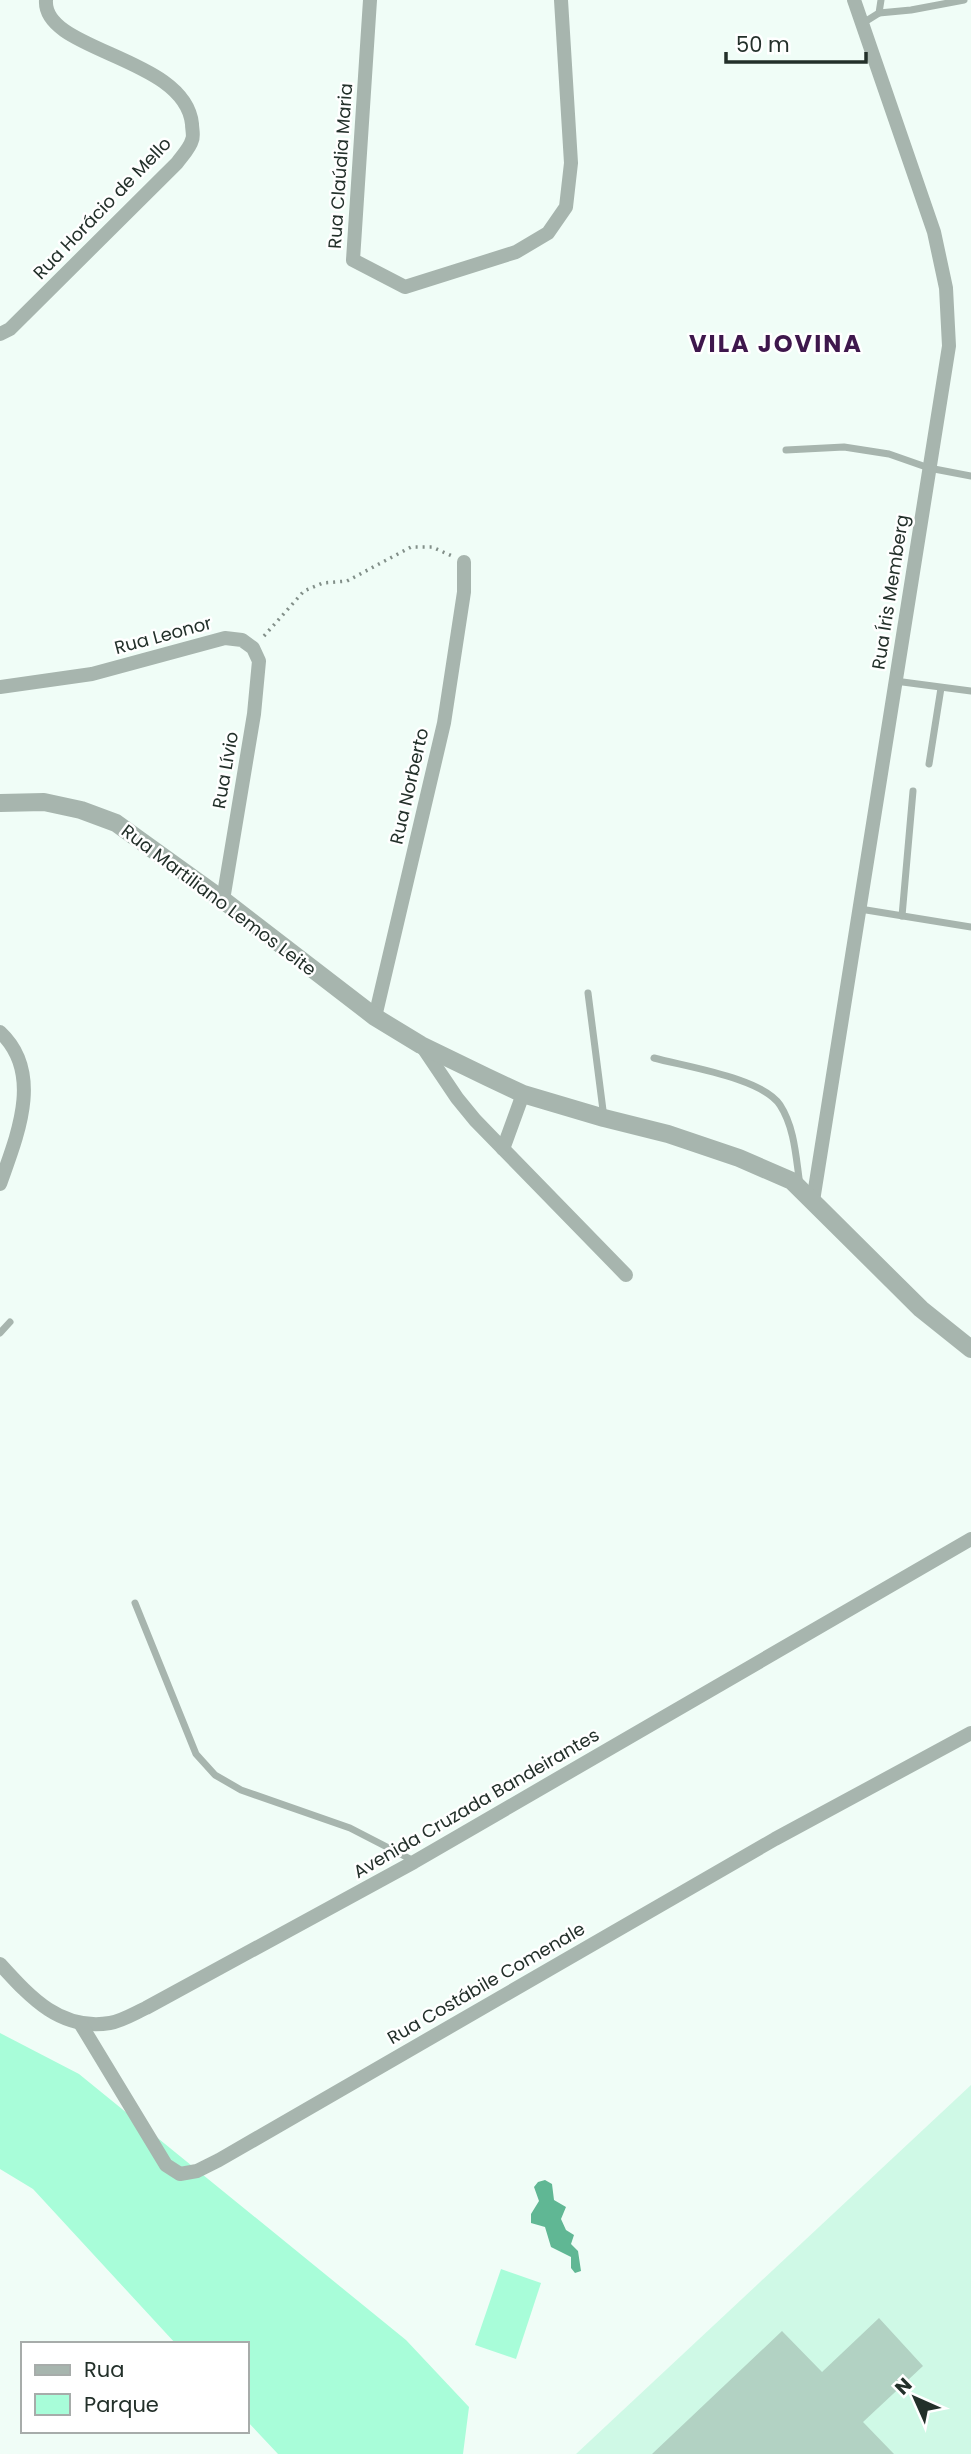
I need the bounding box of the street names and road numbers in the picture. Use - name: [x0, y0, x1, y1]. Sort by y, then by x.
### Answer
- street label: Rua Claúdia Maria: [322, 82, 358, 250]
- street label: Rua Horácio de Mello: [27, 131, 177, 285]
- street label: Rua Íris Memberg: [865, 513, 915, 671]
- street label: Rua Leonor: [112, 610, 215, 660]
- street label: Rua Norberto: [383, 725, 435, 847]
- street label: Rua Lívio: [206, 730, 244, 810]
- street label: Rua Martiliano Lemos Leite: [116, 818, 322, 982]
- street label: Avenida Cruzada Bandeirantes: [348, 1722, 604, 1884]
- street label: Rua Costábile Comenale: [383, 1916, 589, 2050]

